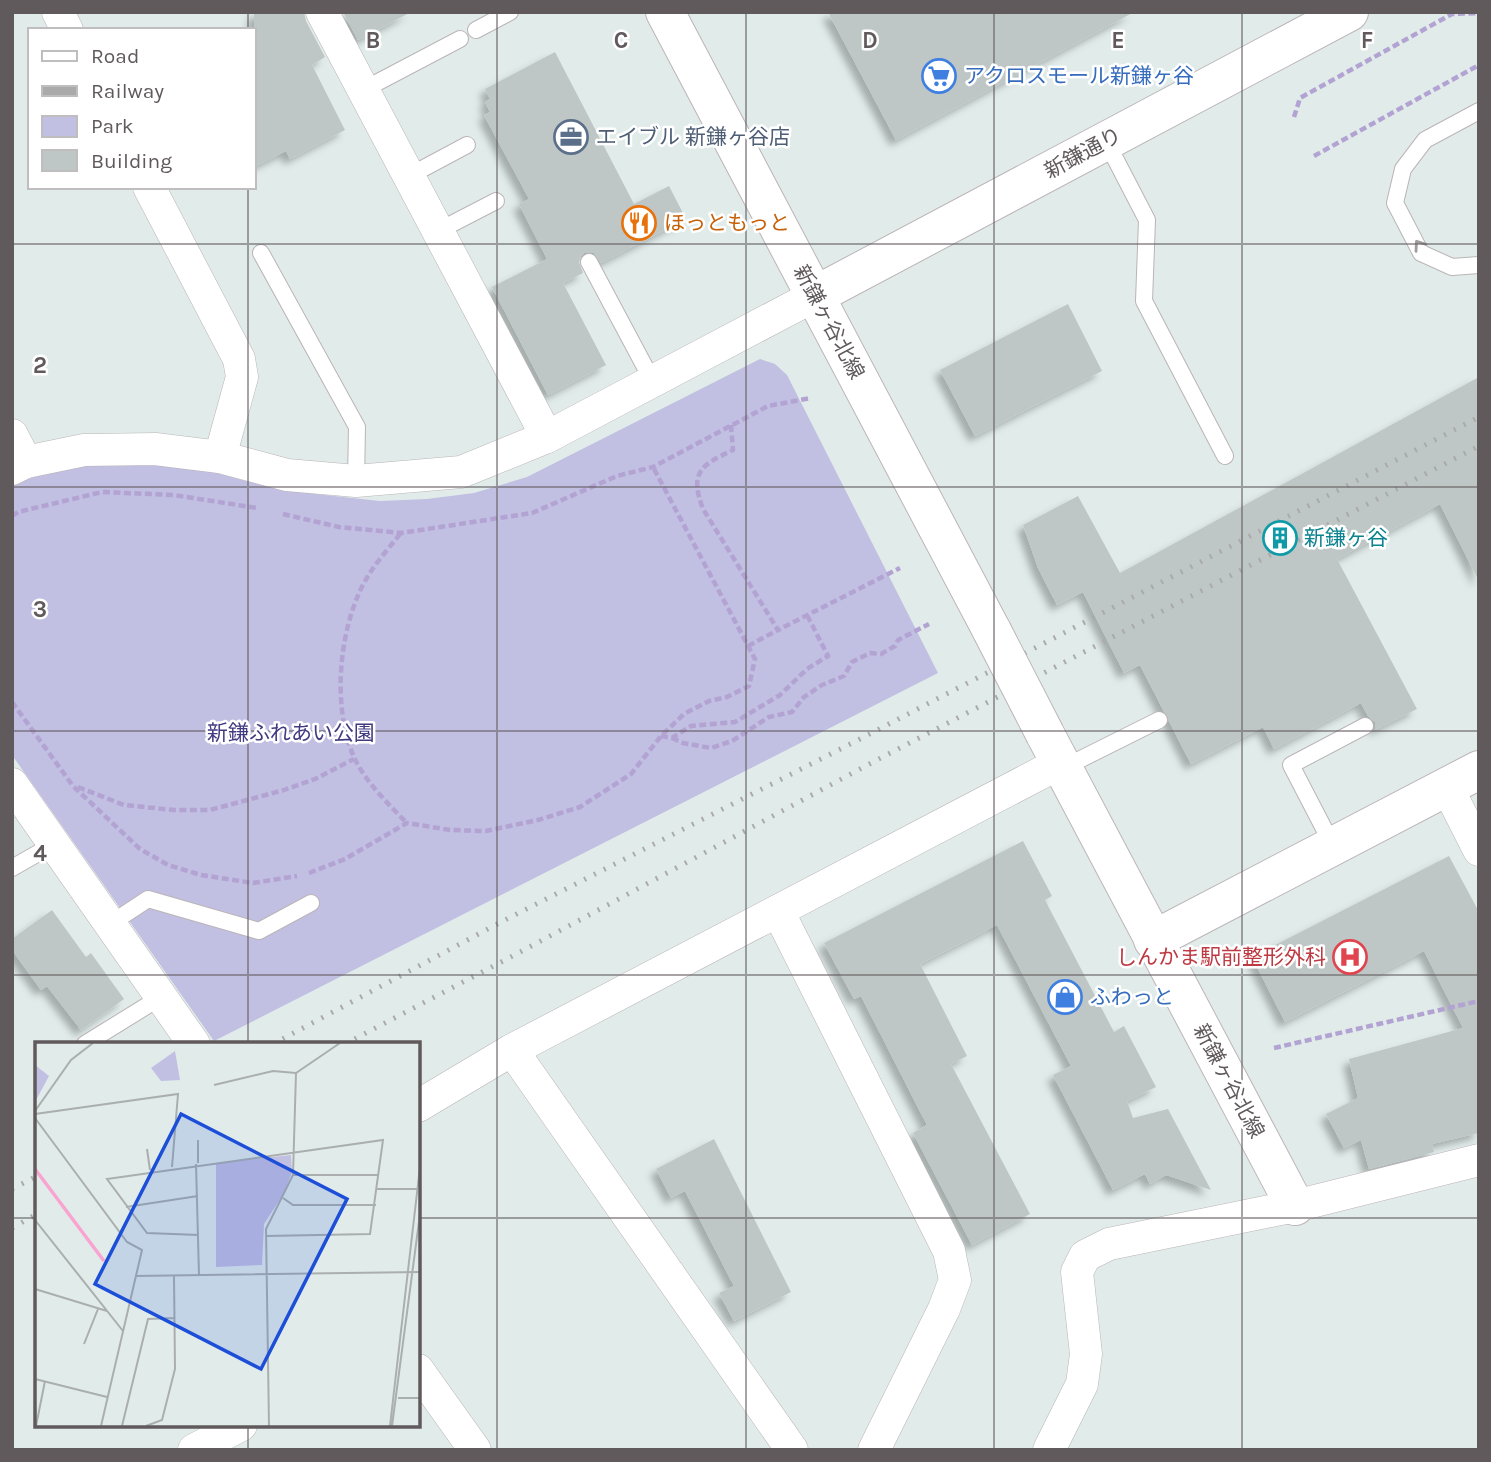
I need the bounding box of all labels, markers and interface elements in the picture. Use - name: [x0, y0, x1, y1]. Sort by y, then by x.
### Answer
- text: B: [366, 27, 380, 54]
- text: C: [614, 27, 628, 54]
- text: D: [862, 27, 878, 54]
- text: E: [1111, 27, 1125, 54]
- text: F: [1361, 27, 1373, 54]
- legend: [28, 28, 256, 189]
- text: Road: [91, 44, 139, 68]
- supermarket icon: アクロスモール新鎌ヶ谷: [920, 57, 958, 95]
- place label: アクロスモール新鎌ヶ谷: [964, 64, 1194, 88]
- text: Railway: [91, 79, 164, 103]
- text: Park: [91, 114, 134, 138]
- office icon: エイブル 新鎌ヶ谷店: [552, 118, 590, 156]
- street label: 新鎌通り: [1040, 123, 1126, 183]
- place label: エイブル 新鎌ヶ谷店: [596, 125, 790, 149]
- text: Building: [91, 149, 172, 173]
- restaurant icon: ほっともっと: [620, 204, 658, 242]
- place label: ほっともっと: [664, 211, 790, 235]
- one-way arrow: [1415, 240, 1427, 253]
- street label: 新鎌ヶ谷北線: [789, 261, 869, 383]
- text: 2: [33, 352, 47, 379]
- building icon: 新鎌ヶ谷: [1261, 519, 1299, 557]
- place label: 新鎌ヶ谷: [1304, 526, 1388, 550]
- text: 3: [33, 596, 47, 623]
- park label: 新鎌ふれあい公園: [207, 721, 375, 745]
- text: 4: [33, 840, 47, 867]
- hospital icon: しんかま駅前整形外科: [1331, 938, 1369, 976]
- place label: しんかま駅前整形外科: [1116, 945, 1326, 969]
- shop icon: ふわっと: [1046, 978, 1084, 1016]
- place label: ふわっと: [1090, 985, 1174, 1009]
- street label: 新鎌ヶ谷北線: [1189, 1020, 1269, 1142]
- inset map: [35, 1042, 420, 1427]

